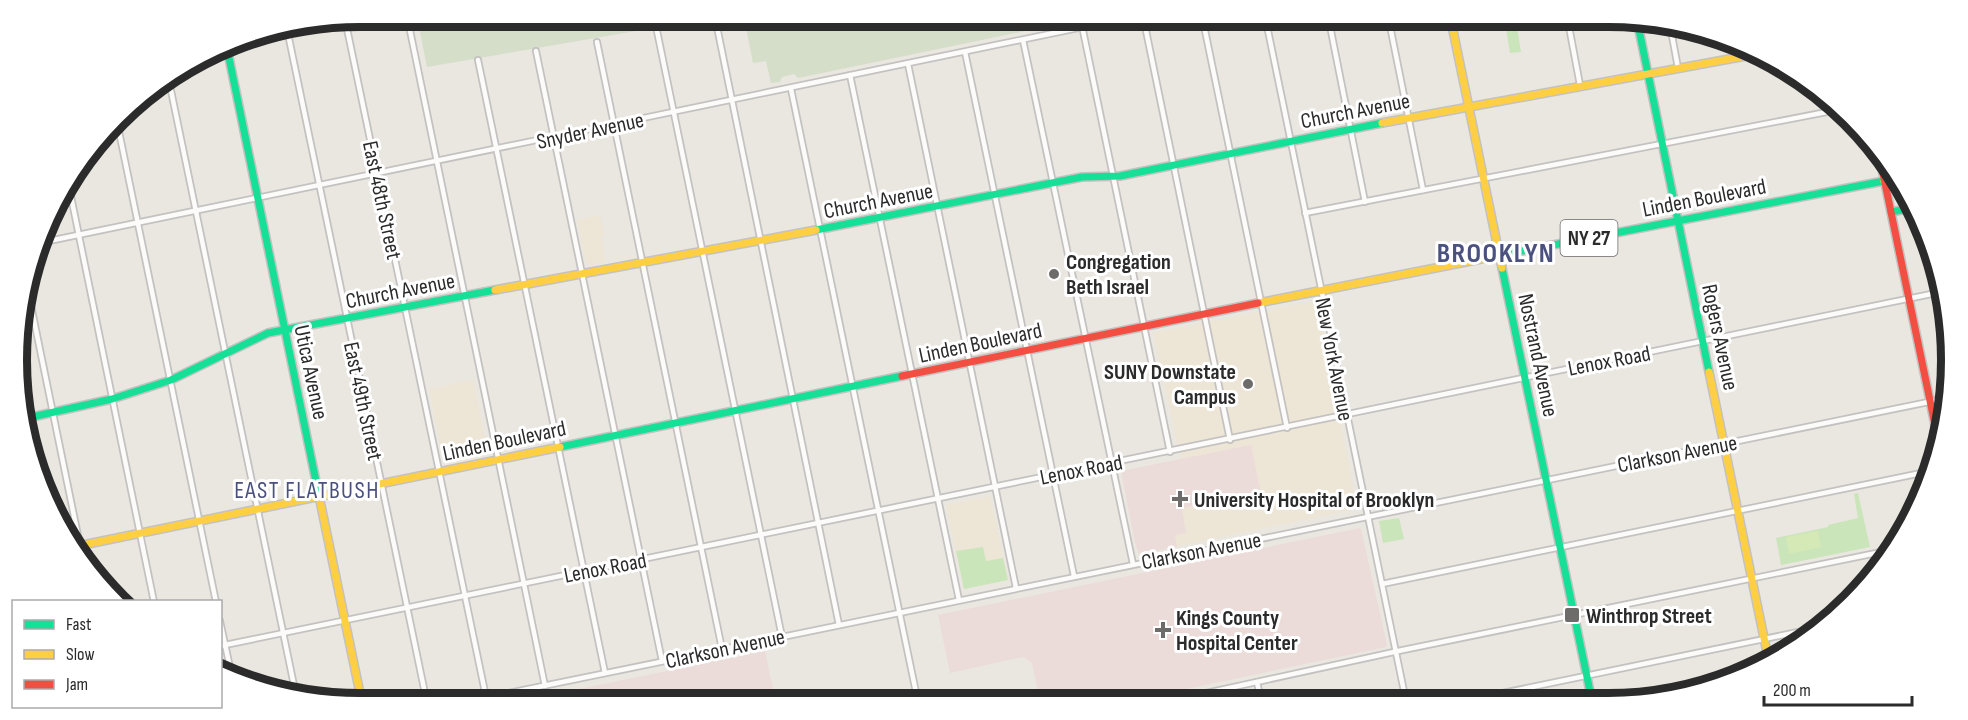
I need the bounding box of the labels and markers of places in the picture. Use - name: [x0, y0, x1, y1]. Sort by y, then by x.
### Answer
- place label: Congregation Beth Israel: [1066, 249, 1171, 301]
- marker: Congregation Beth Israel: [1047, 267, 1061, 281]
- place label: SUNY Downstate Campus: [1104, 359, 1236, 411]
- marker: SUNY Downstate Campus: [1241, 377, 1255, 391]
- place label: University Hospital of Brooklyn: [1194, 487, 1434, 514]
- marker: University Hospital of Brooklyn: [1171, 490, 1189, 508]
- place label: Winthrop Street: [1586, 603, 1712, 630]
- place label: Kings County Hospital Center: [1176, 605, 1298, 657]
- marker: Winthrop Street: [1563, 606, 1581, 624]
- marker: Kings County Hospital Center: [1154, 621, 1172, 639]

